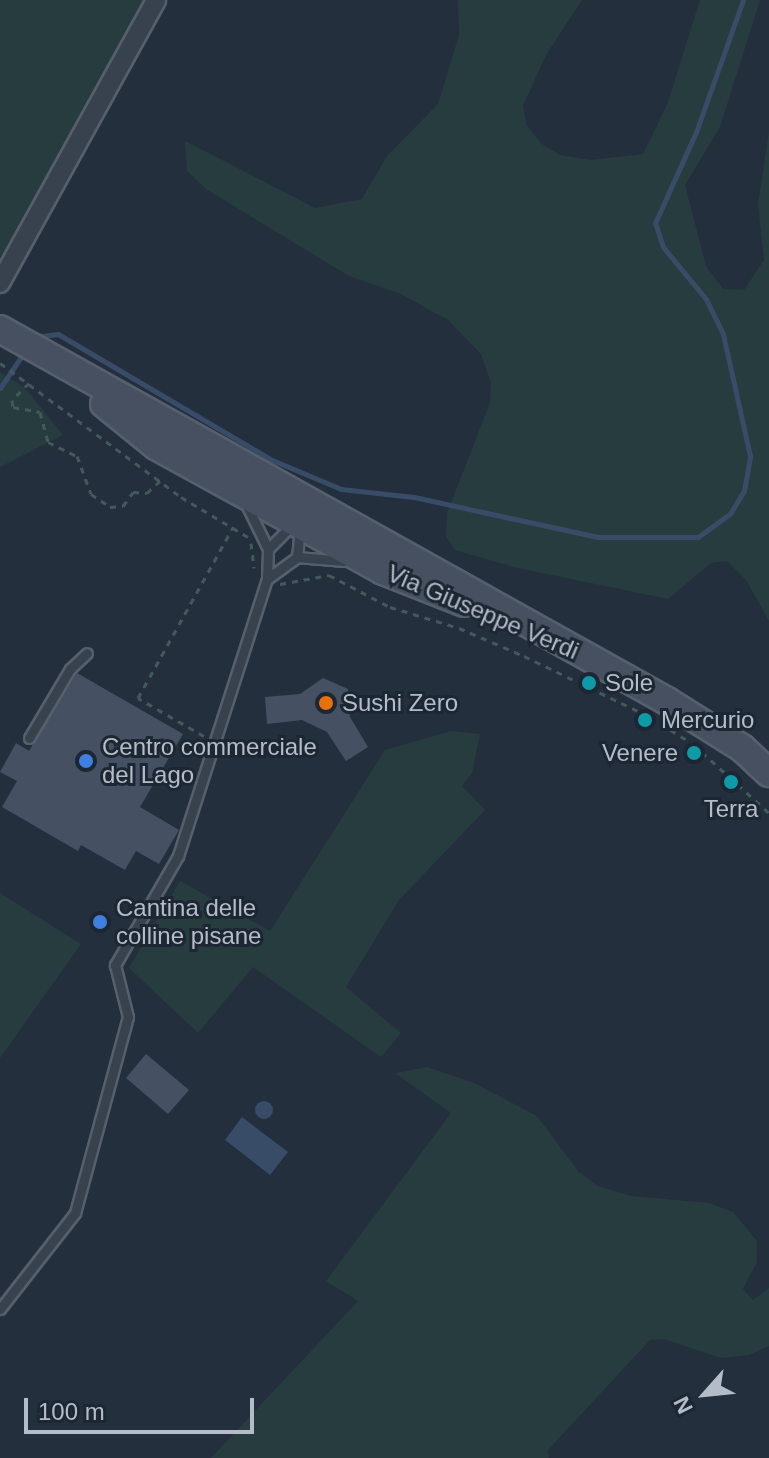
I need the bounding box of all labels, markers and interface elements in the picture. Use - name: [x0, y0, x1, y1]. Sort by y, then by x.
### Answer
- street label: Via Giuseppe Verdi: [383, 559, 583, 665]
- place label: Sole: [605, 669, 653, 697]
- marker: Sole: [580, 674, 598, 692]
- place label: Sushi Zero: [342, 689, 458, 717]
- marker: Sushi Zero: [317, 694, 335, 712]
- place label: Mercurio: [661, 706, 754, 734]
- marker: Mercurio: [636, 711, 654, 729]
- place label: Centro commerciale del Lago: [102, 733, 317, 789]
- place label: Venere: [602, 739, 678, 767]
- marker: Venere: [685, 744, 703, 762]
- marker: Centro commerciale del Lago: [77, 752, 95, 770]
- marker: Terra: [722, 773, 740, 791]
- place label: Terra: [704, 795, 758, 823]
- place label: Cantina delle colline pisane: [116, 894, 261, 950]
- marker: Cantina delle colline pisane: [91, 913, 109, 931]
- north arrow: [665, 1354, 745, 1434]
- scale bar: [28, 1382, 258, 1432]
- text: N: [668, 1392, 698, 1418]
- text: 100 m: [38, 1398, 105, 1425]

